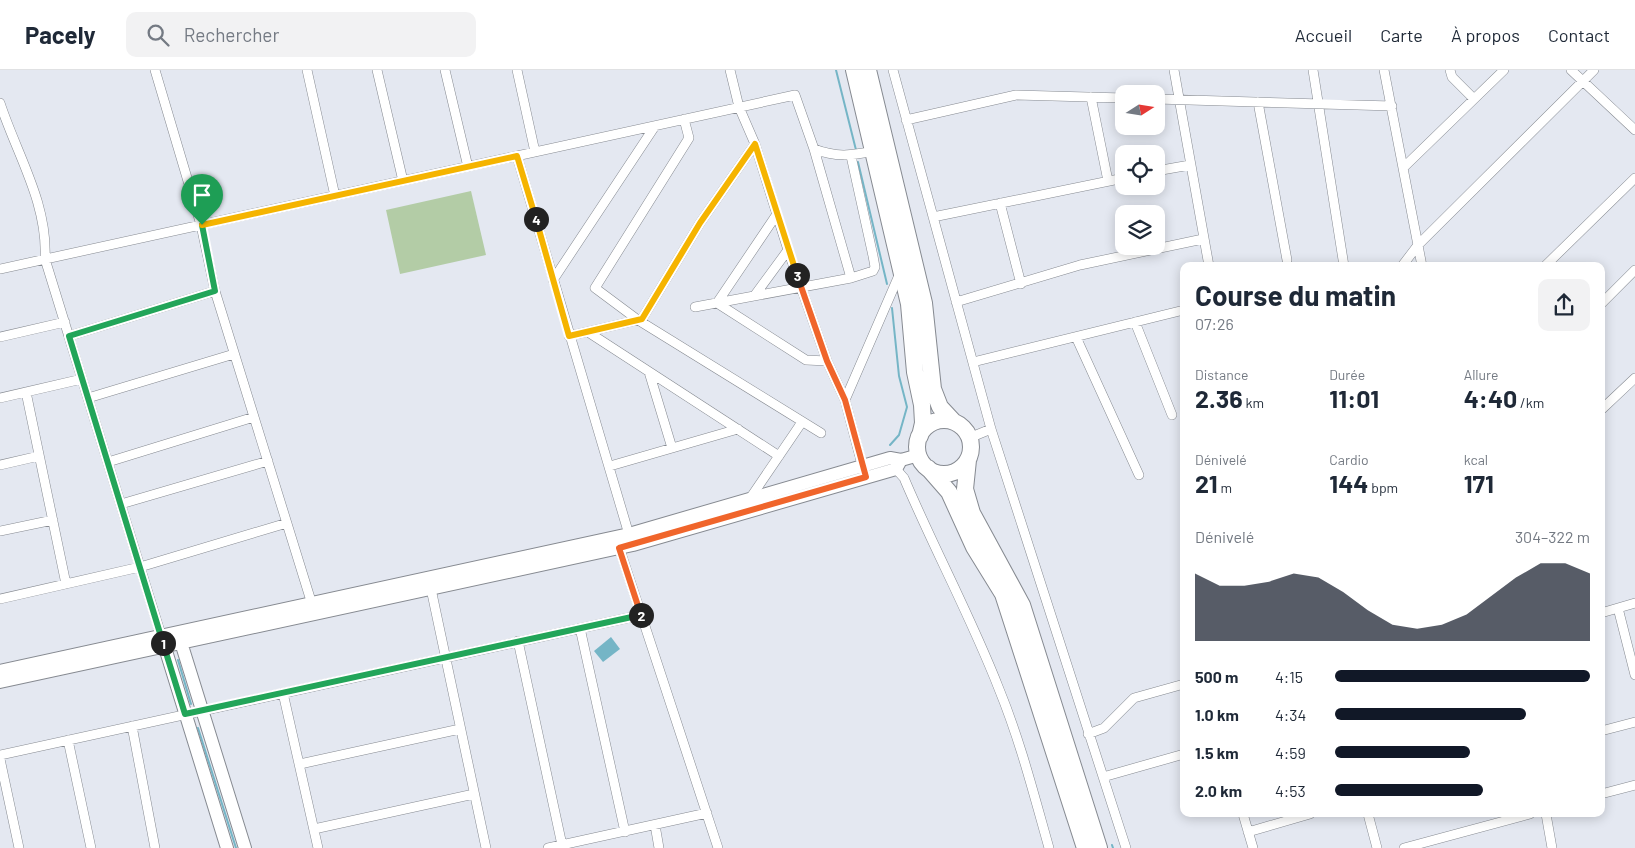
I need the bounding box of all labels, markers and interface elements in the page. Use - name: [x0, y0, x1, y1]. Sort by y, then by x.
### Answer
- search box: [126, 12, 476, 57]
- text: Pacely: [25, 20, 96, 49]
- icon: search: [144, 21, 172, 49]
- text: Rechercher: [184, 23, 279, 46]
- text: Accueil: [1295, 24, 1352, 46]
- text: Carte: [1380, 24, 1423, 46]
- text: À propos: [1451, 24, 1520, 46]
- text: Contact: [1548, 24, 1610, 46]
- north arrow: [1115, 85, 1165, 135]
- map controls: [1115, 85, 1165, 255]
- button: locate: [1115, 145, 1165, 195]
- pin: [181, 174, 223, 225]
- icon: arrive: [188, 181, 216, 209]
- button: layers: [1115, 205, 1165, 255]
- pin: 4: [524, 206, 548, 232]
- text: 4: [532, 211, 541, 228]
- pin: 3: [784, 262, 810, 288]
- text: 3: [794, 267, 801, 284]
- text: Course du matin: [1195, 278, 1396, 312]
- button: share: [1538, 279, 1590, 331]
- text: 07:26: [1195, 314, 1234, 333]
- text: Distance: [1195, 366, 1248, 383]
- text: Durée: [1329, 366, 1365, 383]
- text: Allure: [1464, 366, 1499, 383]
- text: 2.36: [1195, 383, 1243, 413]
- text: 11:01: [1329, 383, 1379, 413]
- text: 4:40: [1464, 383, 1517, 413]
- text: km: [1243, 394, 1264, 411]
- text: /km: [1517, 394, 1544, 411]
- text: Dénivelé: [1195, 451, 1247, 468]
- text: Cardio: [1329, 451, 1369, 468]
- text: kcal: [1464, 451, 1488, 468]
- text: 21: [1195, 468, 1218, 498]
- text: 144: [1329, 468, 1368, 498]
- text: 171: [1464, 468, 1494, 498]
- text: m: [1218, 479, 1232, 496]
- text: bpm: [1368, 479, 1398, 496]
- text: Dénivelé: [1195, 527, 1254, 546]
- text: 304–322 m: [1515, 527, 1590, 546]
- pin: 2: [628, 602, 654, 628]
- text: 2: [638, 607, 645, 624]
- pin: 1: [150, 630, 176, 656]
- text: 1: [161, 635, 166, 652]
- text: 500 m: [1195, 667, 1238, 686]
- text: 4:15: [1275, 667, 1303, 686]
- text: 1.0 km: [1195, 705, 1239, 724]
- text: 4:34: [1275, 705, 1306, 724]
- text: 1.5 km: [1195, 743, 1239, 762]
- text: 4:59: [1275, 743, 1306, 762]
- text: 2.0 km: [1195, 781, 1242, 800]
- text: 4:53: [1275, 781, 1306, 800]

